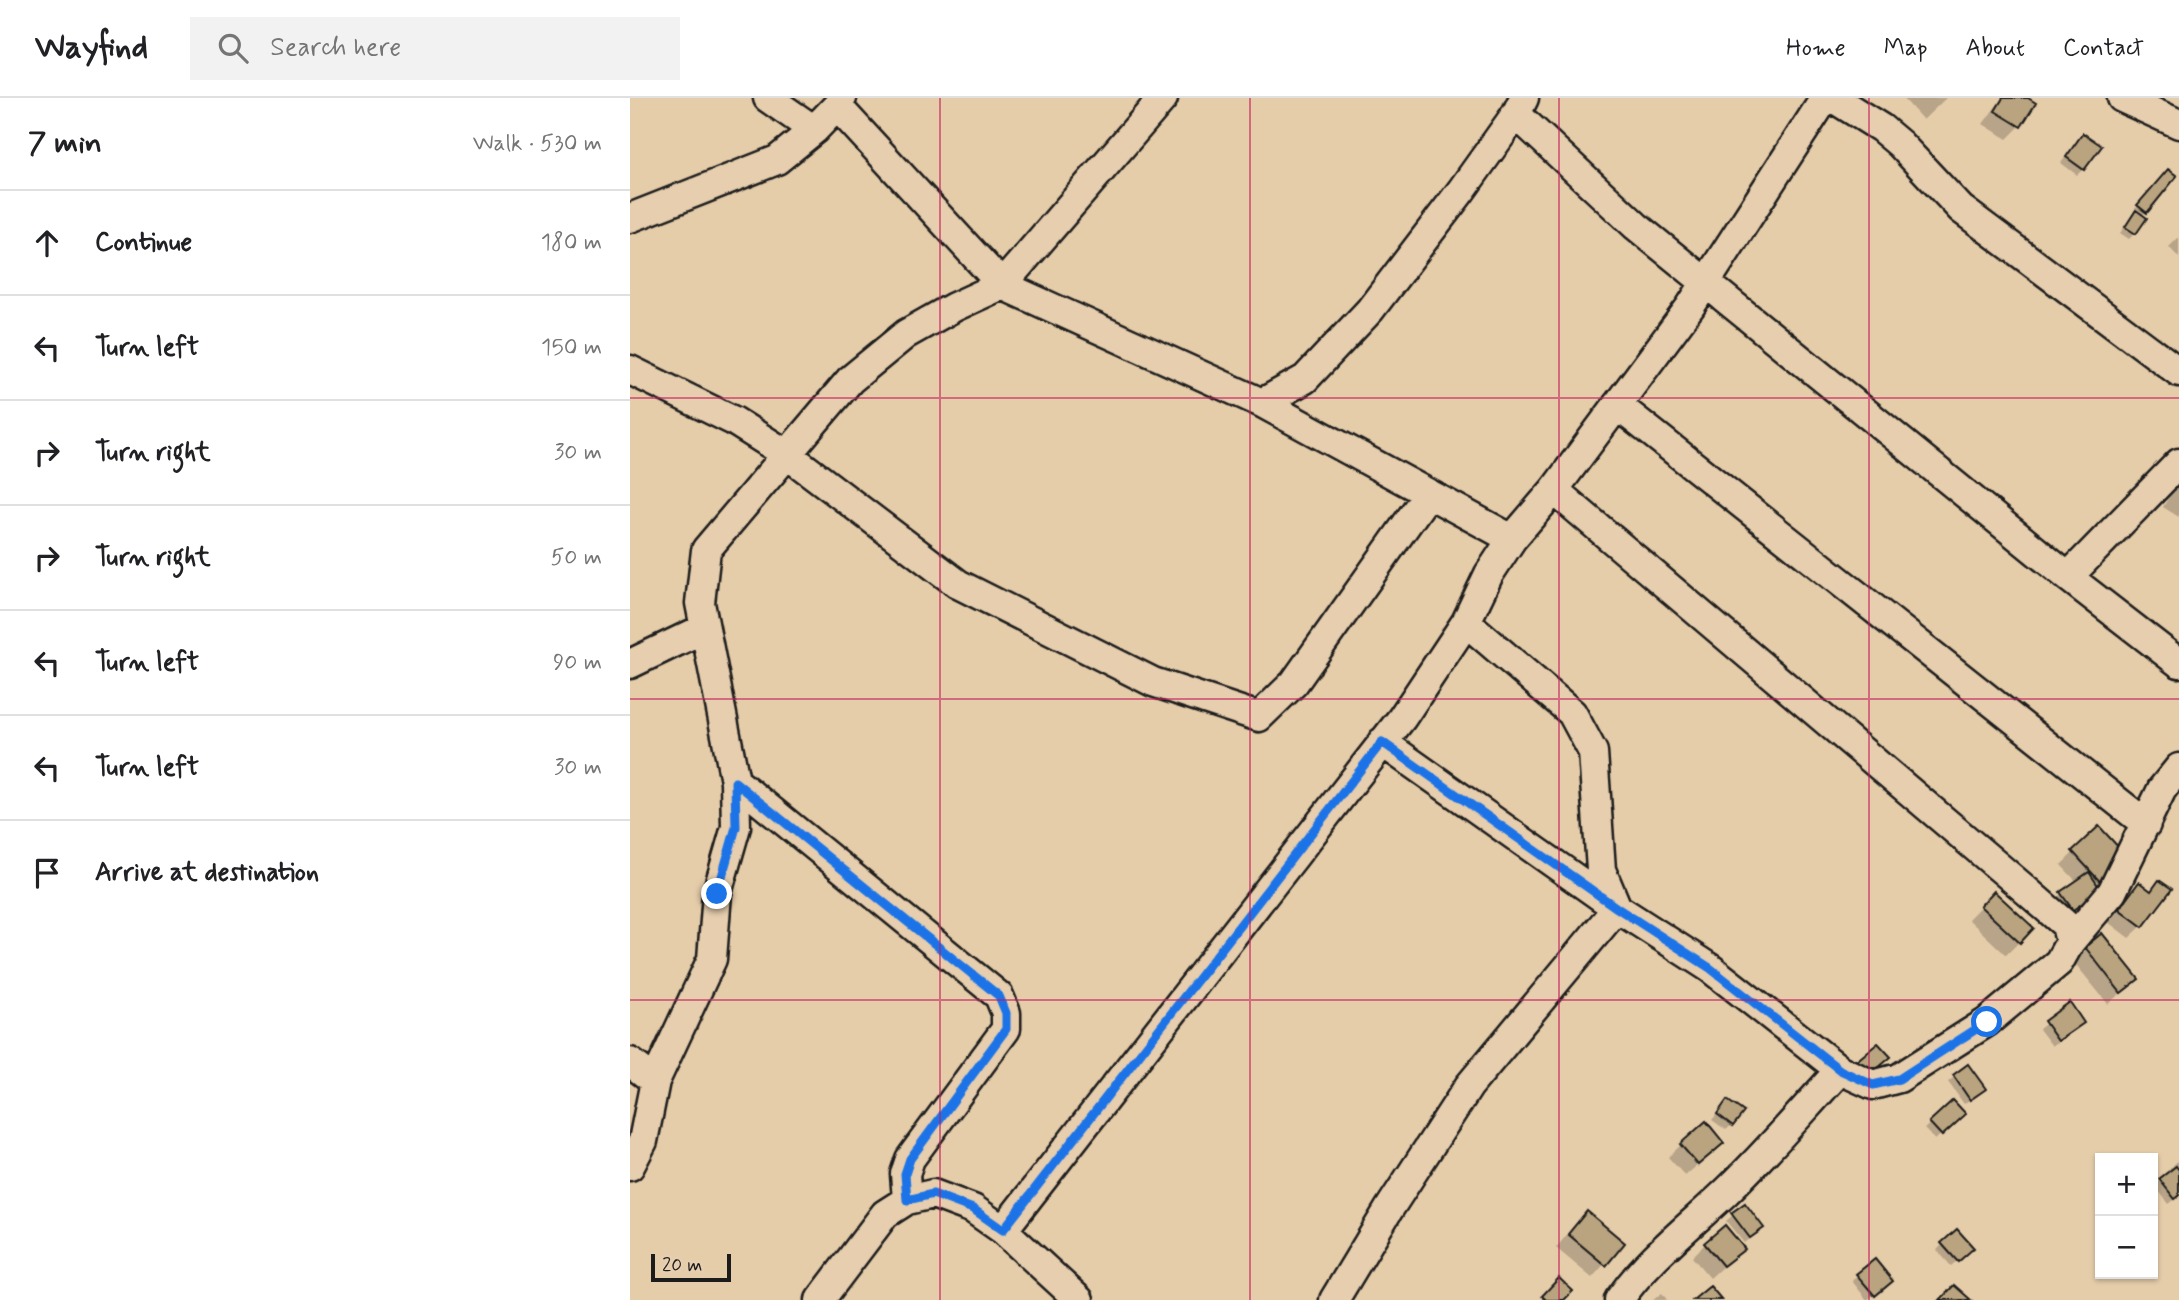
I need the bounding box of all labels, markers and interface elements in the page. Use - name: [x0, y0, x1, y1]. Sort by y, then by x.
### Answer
- search box: [190, 17, 680, 80]
- text: Wayfind: [35, 26, 148, 70]
- icon: search: [214, 29, 252, 67]
- text: Search here: [270, 31, 401, 65]
- text: Home: [1786, 33, 1846, 64]
- text: Map: [1884, 33, 1928, 64]
- text: About: [1966, 33, 2025, 64]
- text: Contact: [2063, 33, 2144, 64]
- text: 7 min: [28, 124, 102, 163]
- text: Walk · 530 m: [473, 129, 602, 159]
- icon: ahead: [28, 224, 66, 262]
- text: Continue: [95, 226, 192, 260]
- text: 180 m: [541, 228, 602, 258]
- icon: left: [28, 329, 66, 367]
- text: Turn left: [95, 331, 199, 365]
- text: 150 m: [541, 333, 602, 363]
- icon: right: [28, 434, 66, 472]
- text: Turn right: [95, 436, 211, 470]
- text: 30 m: [554, 438, 602, 468]
- icon: right: [28, 539, 66, 577]
- text: Turn right: [95, 541, 211, 575]
- text: 50 m: [551, 543, 602, 573]
- icon: left: [28, 644, 66, 682]
- text: Turn left: [95, 646, 199, 680]
- text: 90 m: [553, 648, 602, 678]
- icon: left: [28, 749, 66, 787]
- text: Turn left: [95, 751, 199, 785]
- text: 30 m: [554, 753, 602, 783]
- icon: arrive: [28, 854, 66, 892]
- text: Arrive at destination: [95, 856, 319, 890]
- route end: [701, 878, 732, 909]
- route start: [1971, 1006, 2002, 1037]
- map controls: [2095, 1153, 2158, 1279]
- button: +: [2095, 1153, 2158, 1216]
- button: −: [2095, 1216, 2158, 1279]
- scale bar: [651, 1251, 732, 1283]
- text: 20 m: [662, 1253, 702, 1278]

